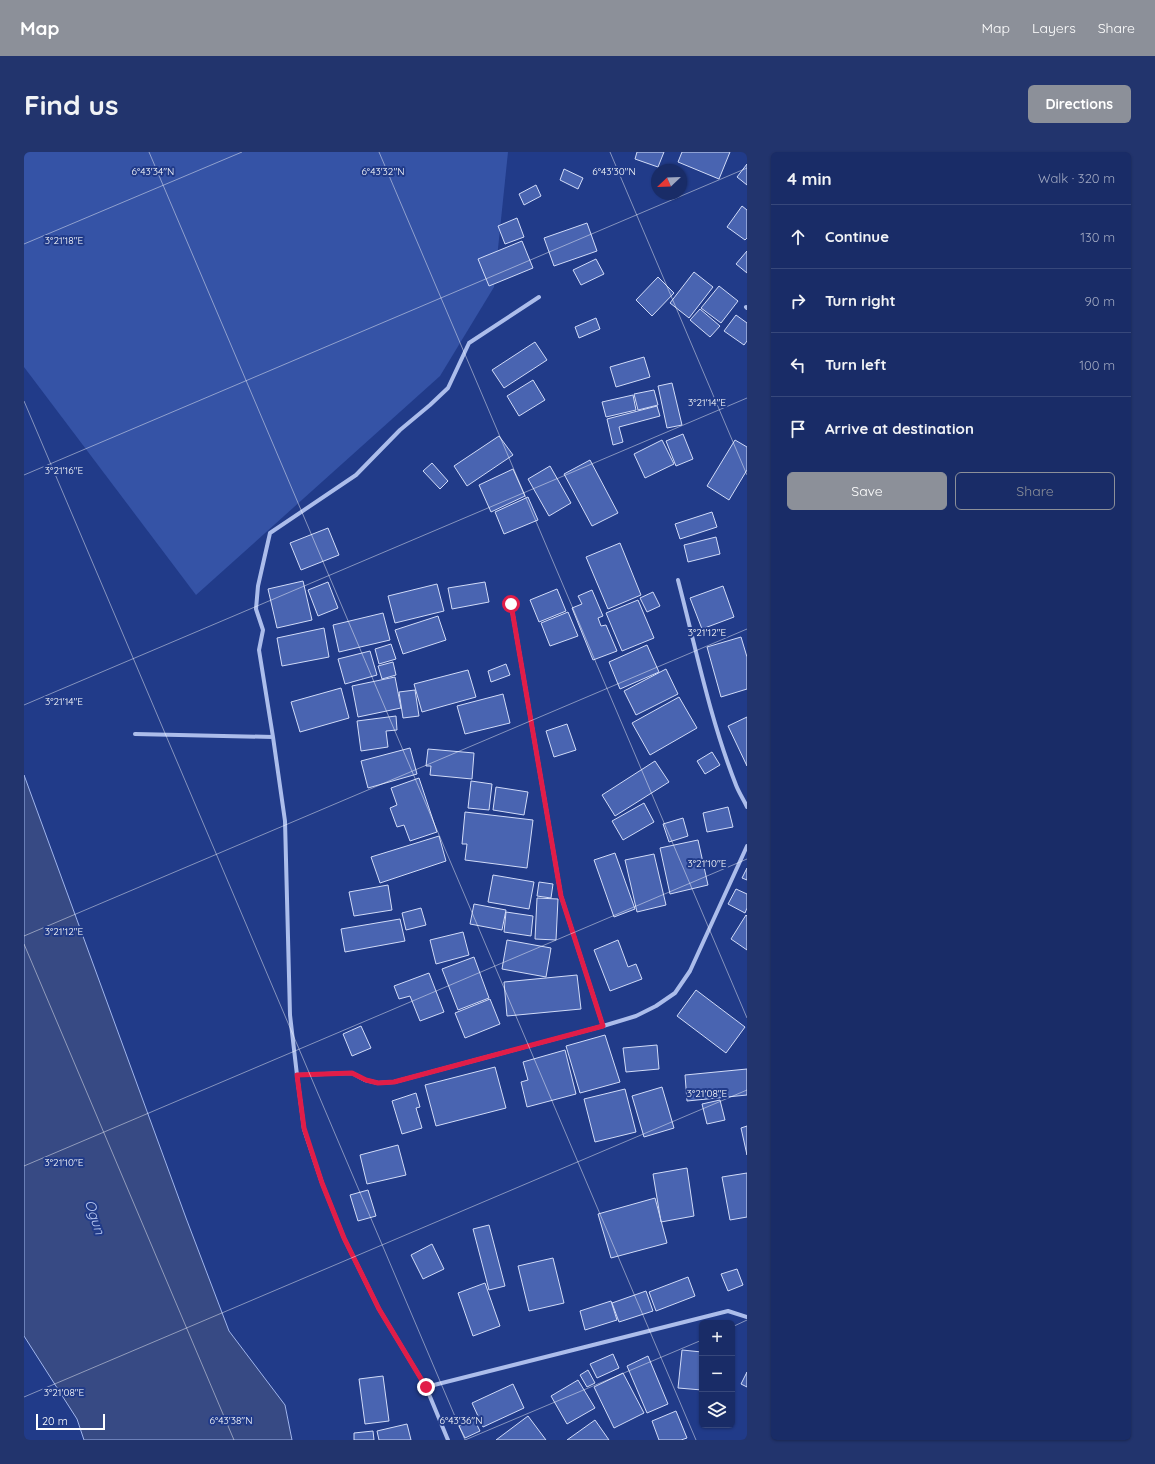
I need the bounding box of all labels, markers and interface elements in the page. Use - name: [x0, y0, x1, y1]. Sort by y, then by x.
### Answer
- text: Map: [20, 16, 59, 40]
- text: Map: [981, 19, 1010, 37]
- text: Layers: [1032, 19, 1076, 37]
- text: Share: [1098, 19, 1135, 37]
- button: Directions: [1028, 85, 1131, 123]
- text: Find us: [24, 87, 118, 122]
- north arrow: [651, 164, 687, 200]
- text: 6°43'34"N: [132, 165, 174, 178]
- text: 6°43'32"N: [361, 165, 405, 178]
- text: 6°43'30"N: [592, 165, 636, 178]
- text: 4 min: [787, 168, 832, 189]
- text: Walk · 320 m: [1038, 170, 1115, 186]
- icon: ahead: [787, 226, 809, 248]
- text: Continue: [825, 227, 889, 246]
- text: 130 m: [1080, 229, 1115, 245]
- text: 3°21'18"E: [45, 234, 83, 247]
- icon: right: [787, 290, 809, 312]
- text: Turn right: [825, 291, 896, 310]
- text: 90 m: [1085, 293, 1115, 309]
- icon: left: [787, 354, 809, 376]
- text: Turn left: [825, 355, 887, 374]
- text: 100 m: [1079, 357, 1115, 373]
- text: 3°21'14"E: [688, 396, 726, 409]
- icon: arrive: [787, 418, 809, 440]
- text: Arrive at destination: [825, 419, 974, 438]
- text: 3°21'16"E: [45, 464, 83, 477]
- button: Save: [787, 472, 947, 510]
- button: Share: [955, 472, 1115, 510]
- route start: [502, 595, 520, 613]
- text: 3°21'12"E: [688, 626, 727, 639]
- text: 3°21'14"E: [45, 695, 83, 708]
- text: 3°21'10"E: [688, 857, 727, 870]
- text: 3°21'12"E: [45, 925, 84, 938]
- text: 3°21'08"E: [687, 1087, 728, 1100]
- text: 3°21'10"E: [45, 1156, 84, 1169]
- water label: Ogun: [81, 1197, 109, 1237]
- map controls: [699, 1320, 735, 1428]
- button: +: [699, 1320, 735, 1356]
- button: −: [699, 1356, 735, 1392]
- route end: [417, 1378, 435, 1396]
- text: 3°21'08"E: [44, 1386, 85, 1399]
- button: layers: [699, 1392, 735, 1428]
- scale bar: [36, 1412, 105, 1431]
- text: 20 m: [42, 1414, 68, 1428]
- text: 6°43'38"N: [210, 1414, 252, 1427]
- text: 6°43'36"N: [440, 1414, 482, 1427]

